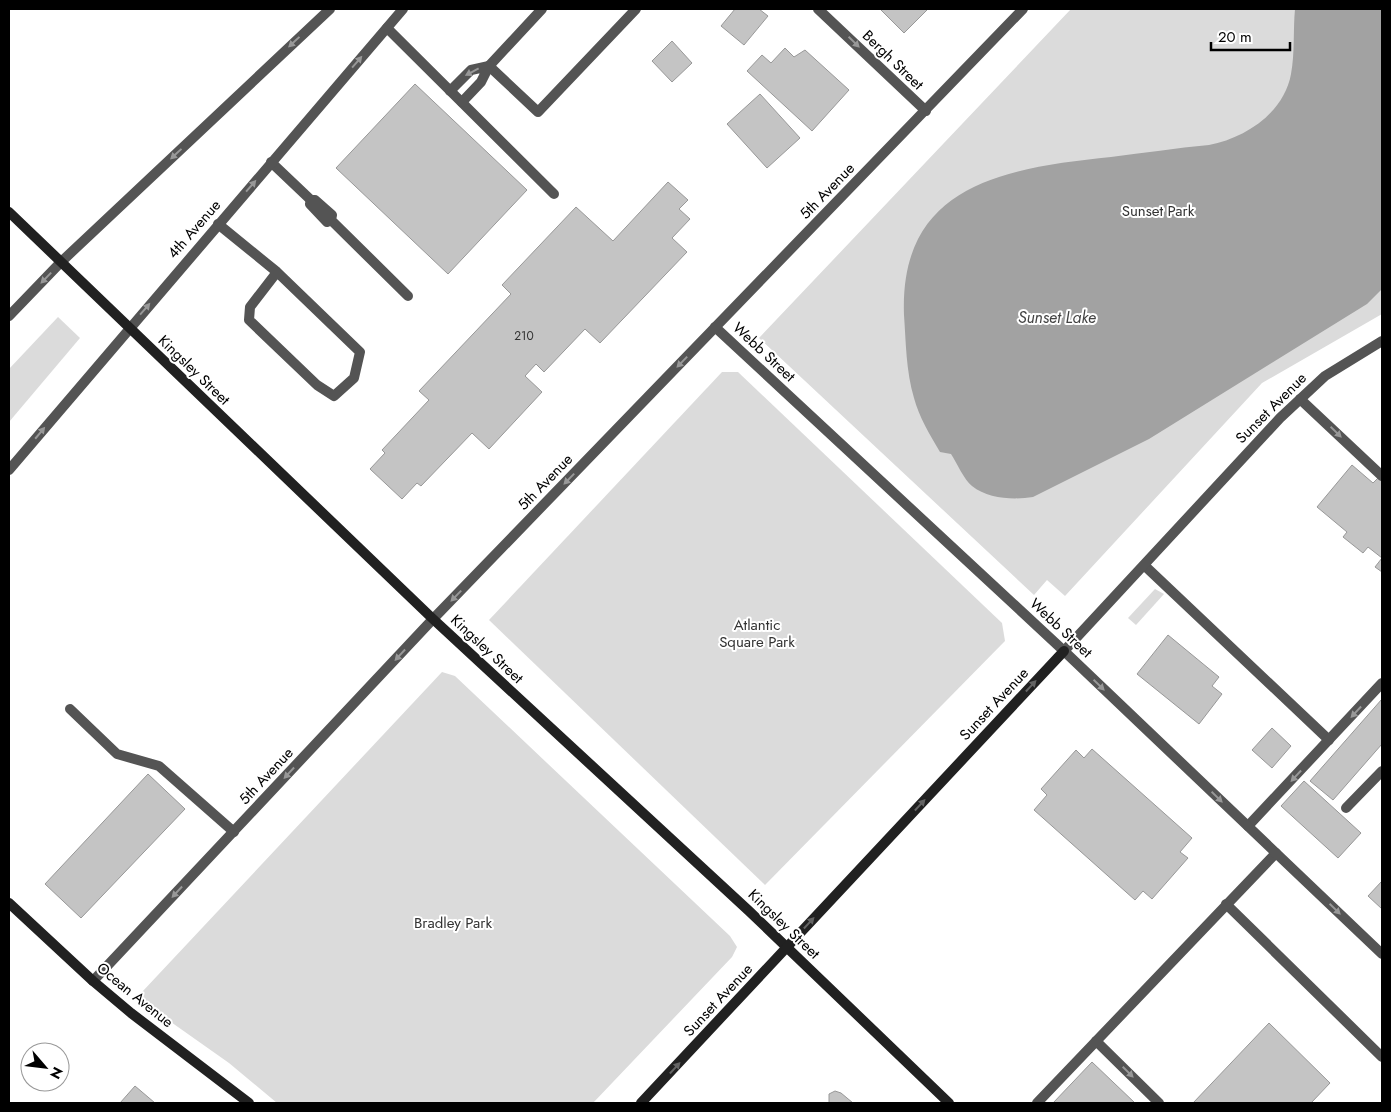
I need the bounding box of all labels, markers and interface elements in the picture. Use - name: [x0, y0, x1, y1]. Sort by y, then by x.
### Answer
- scale bar: [1211, 20, 1290, 52]
- street label: Bergh Street: [857, 25, 929, 95]
- text: 20 m: [1218, 26, 1252, 48]
- one-way arrow: [289, 36, 301, 48]
- one-way arrow: [847, 36, 859, 48]
- one-way arrow: [351, 57, 363, 69]
- one-way arrow: [465, 68, 480, 76]
- one-way arrow: [170, 148, 182, 160]
- street label: 5th Avenue: [794, 158, 860, 224]
- one-way arrow: [245, 180, 257, 192]
- street label: 4th Avenue: [162, 195, 226, 263]
- park label: Sunset Park: [1122, 200, 1195, 222]
- one-way arrow: [40, 271, 52, 283]
- one-way arrow: [139, 303, 150, 315]
- water label: Sunset Lake: [1018, 306, 1096, 329]
- street label: Webb Street: [728, 317, 801, 387]
- house number: 210: [514, 327, 534, 345]
- street label: Kingsley Street: [153, 330, 235, 410]
- one-way arrow: [676, 356, 688, 368]
- street label: Sunset Avenue: [1230, 367, 1312, 449]
- one-way arrow: [1330, 425, 1342, 437]
- one-way arrow: [35, 427, 46, 440]
- street label: 5th Avenue: [512, 449, 578, 515]
- one-way arrow: [563, 473, 575, 485]
- one-way arrow: [450, 589, 462, 601]
- street label: Webb Street: [1025, 593, 1098, 663]
- street label: Kingsley Street: [446, 609, 529, 689]
- park label: Atlantic Square Park: [719, 614, 795, 653]
- one-way arrow: [394, 648, 406, 660]
- street label: Sunset Avenue: [954, 662, 1034, 745]
- one-way arrow: [1093, 679, 1105, 691]
- one-way arrow: [1025, 680, 1037, 692]
- one-way arrow: [1350, 705, 1362, 717]
- street label: 5th Avenue: [234, 742, 298, 810]
- one-way arrow: [283, 767, 295, 779]
- one-way arrow: [1290, 769, 1302, 781]
- one-way arrow: [1211, 791, 1223, 803]
- one-way arrow: [914, 799, 926, 811]
- street label: Kingsley Street: [743, 884, 825, 964]
- one-way arrow: [171, 885, 183, 897]
- one-way arrow: [1328, 903, 1340, 915]
- park label: Bradley Park: [414, 912, 492, 934]
- one-way arrow: [803, 918, 815, 930]
- street label: Ocean Avenue: [92, 957, 178, 1033]
- street label: Sunset Avenue: [678, 958, 758, 1041]
- north arrow: [20, 1042, 70, 1092]
- one-way arrow: [669, 1062, 681, 1074]
- text: N: [45, 1063, 68, 1083]
- one-way arrow: [1122, 1066, 1134, 1078]

